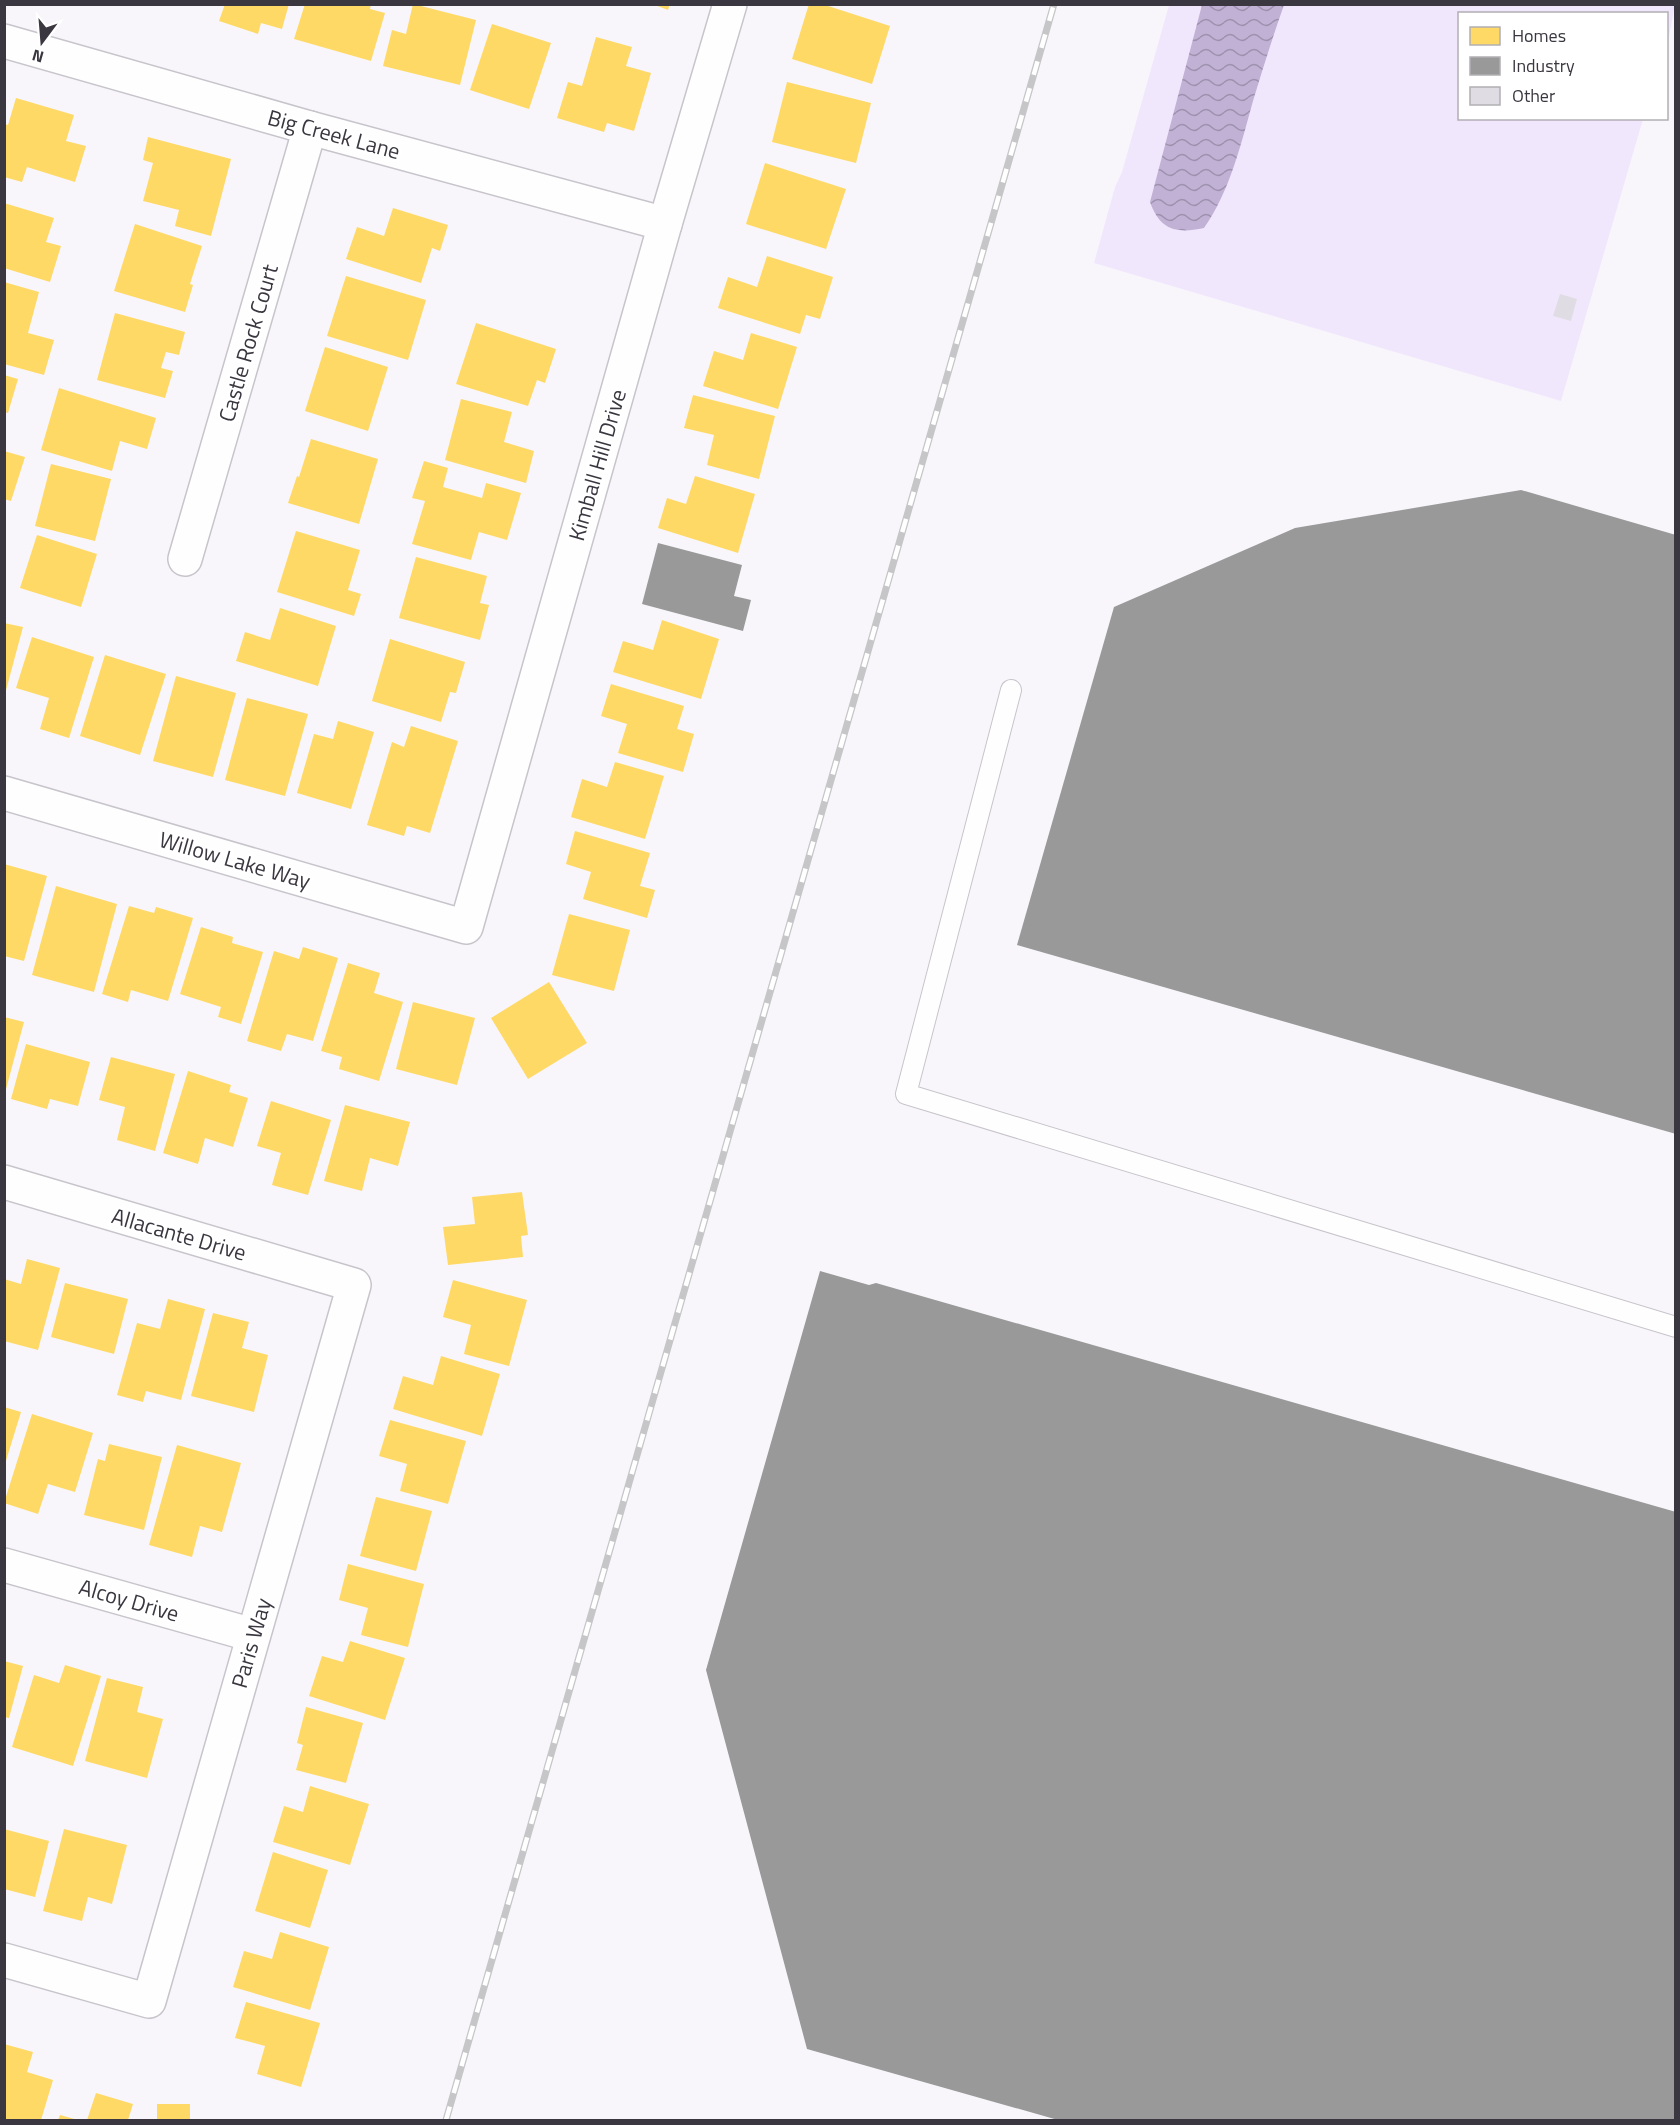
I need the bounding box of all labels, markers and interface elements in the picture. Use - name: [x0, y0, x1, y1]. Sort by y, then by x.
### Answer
- north arrow: [12, 12, 72, 72]
- legend: [1458, 12, 1668, 120]
- text: Homes: [1512, 22, 1566, 49]
- text: N: [29, 43, 47, 69]
- text: Industry: [1512, 52, 1575, 79]
- text: Other: [1512, 82, 1555, 109]
- street label: Big Creek Lane: [264, 100, 404, 168]
- street label: Castle Rock Court: [209, 260, 287, 426]
- street label: Kimball Hill Drive: [559, 385, 635, 545]
- street label: Willow Lake Way: [155, 822, 315, 898]
- street label: Allacante Drive: [108, 1199, 250, 1269]
- street label: Alcoy Drive: [75, 1570, 183, 1630]
- street label: Paris Way: [222, 1594, 280, 1692]

